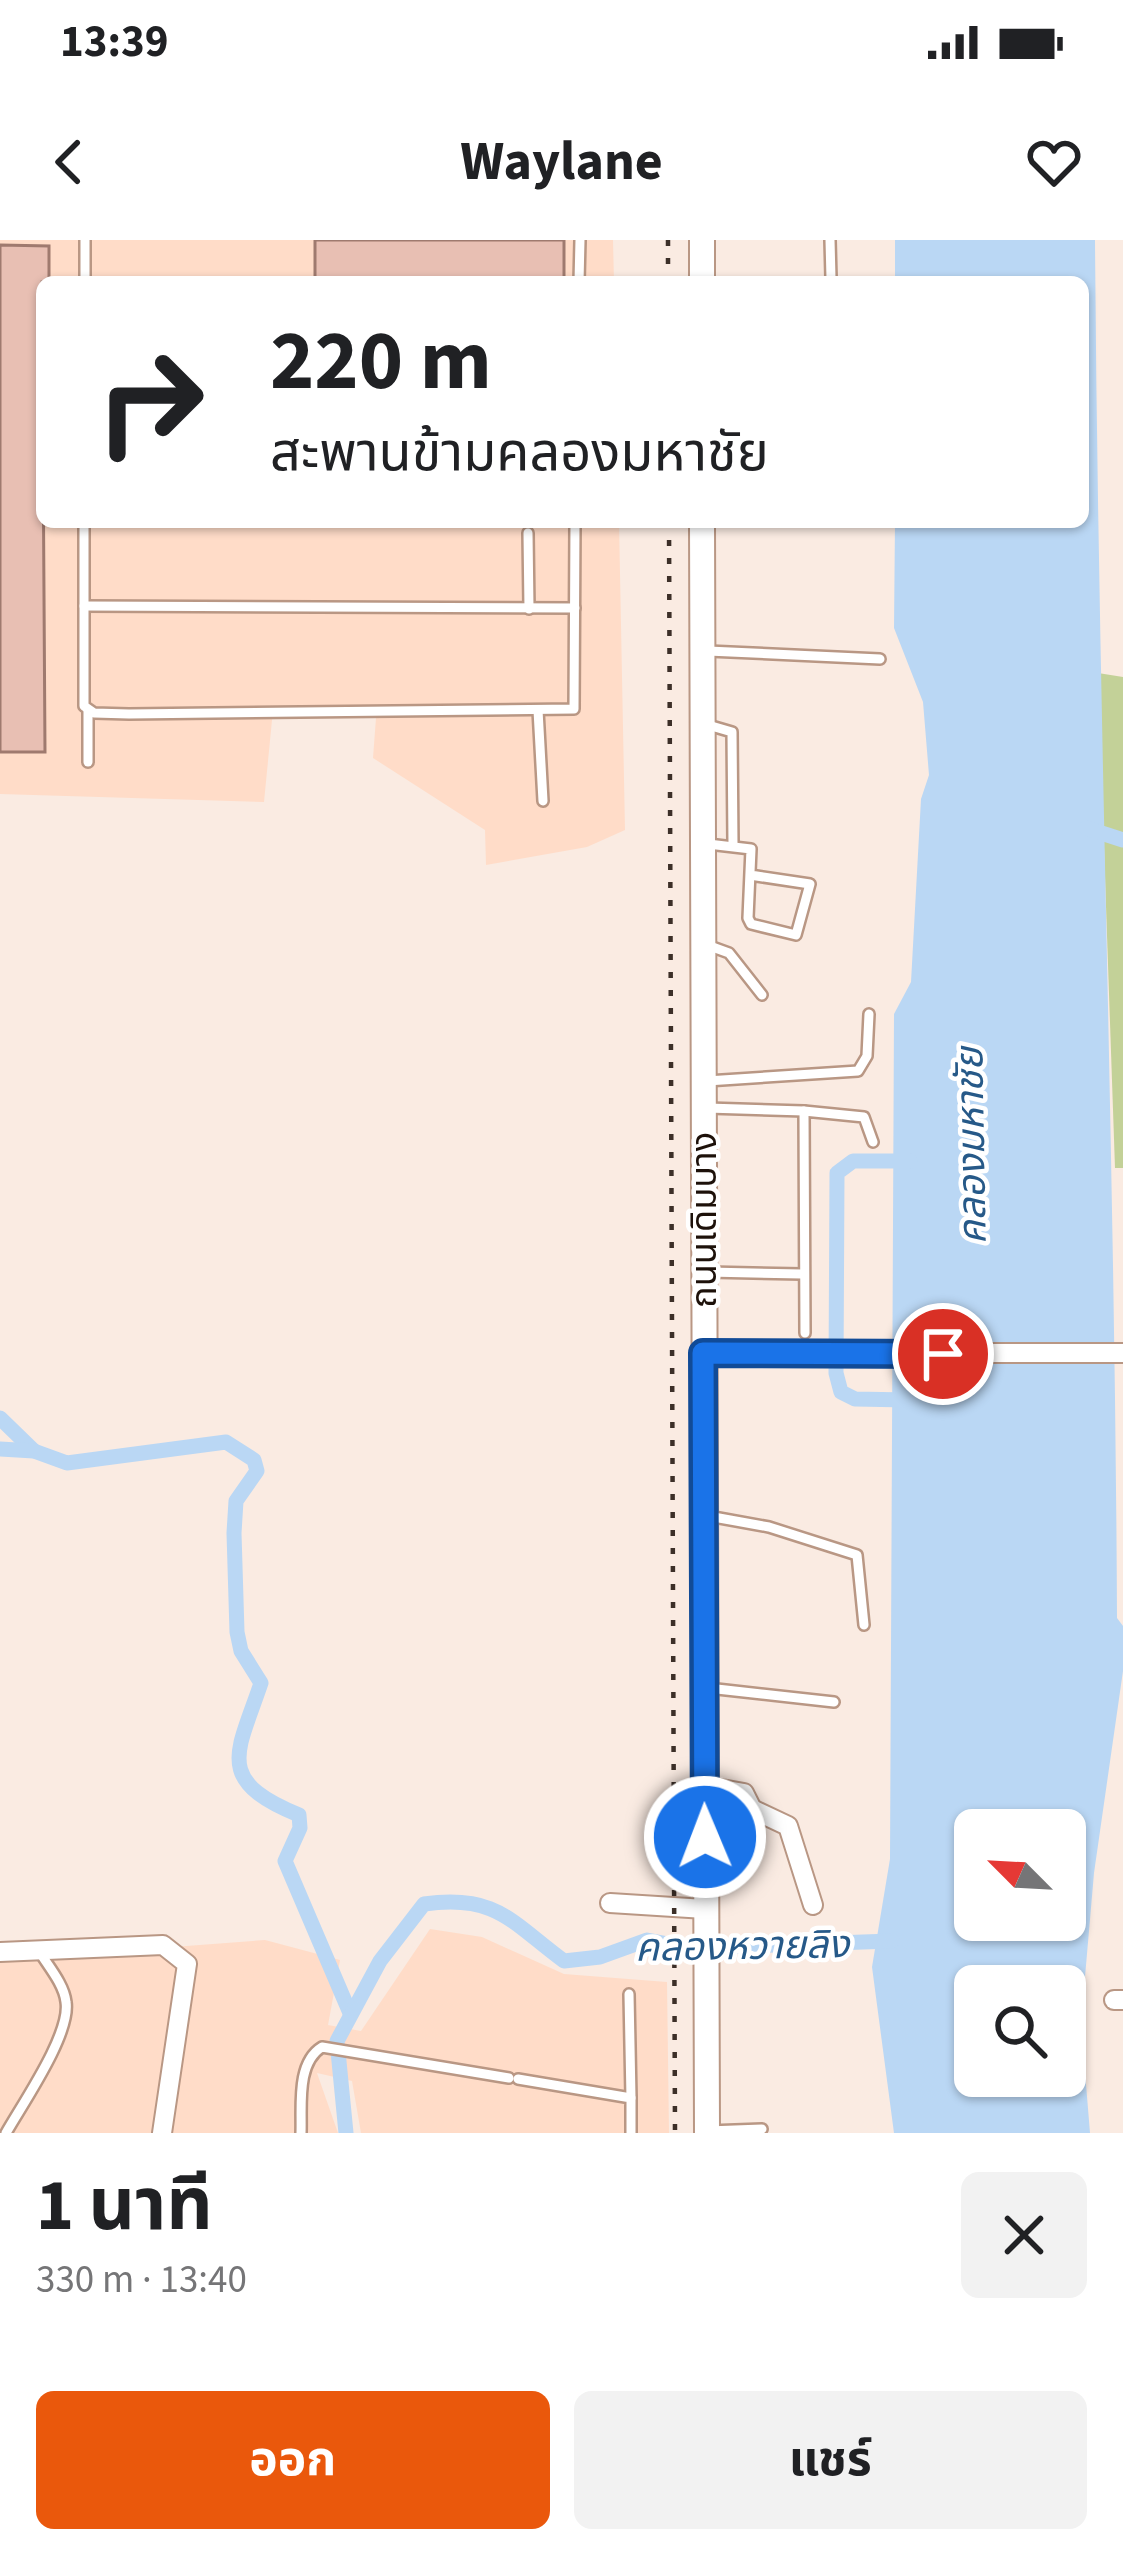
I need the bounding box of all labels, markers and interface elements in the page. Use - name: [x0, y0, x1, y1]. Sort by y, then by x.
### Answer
- text: 13:39: [60, 10, 169, 74]
- text: Waylane: [460, 124, 663, 201]
- icon: back: [36, 129, 102, 195]
- icon: heart: [1021, 129, 1087, 195]
- text: 220 m: [270, 302, 492, 422]
- icon: right: [72, 324, 228, 480]
- text: สะพานข้ามคลองมหาชัย: [270, 415, 769, 492]
- water label: คลองมหาชัย: [942, 1044, 1002, 1245]
- street label: ถนนเดิมบาง: [679, 1132, 730, 1308]
- pin: [892, 1303, 994, 1405]
- icon: arrive: [910, 1321, 976, 1387]
- position arrow: [642, 1774, 768, 1900]
- north arrow: [954, 1809, 1086, 1941]
- map controls: [954, 1809, 1086, 2097]
- water label: คลองหวายลิง: [635, 1917, 851, 1977]
- button: search: [954, 1965, 1086, 2097]
- text: 1 นาที: [36, 2155, 213, 2258]
- button: close: [961, 2172, 1087, 2298]
- text: 330 m · 13:40: [36, 2252, 247, 2308]
- button: ออก: [36, 2391, 550, 2529]
- button: แชร์: [574, 2391, 1087, 2529]

